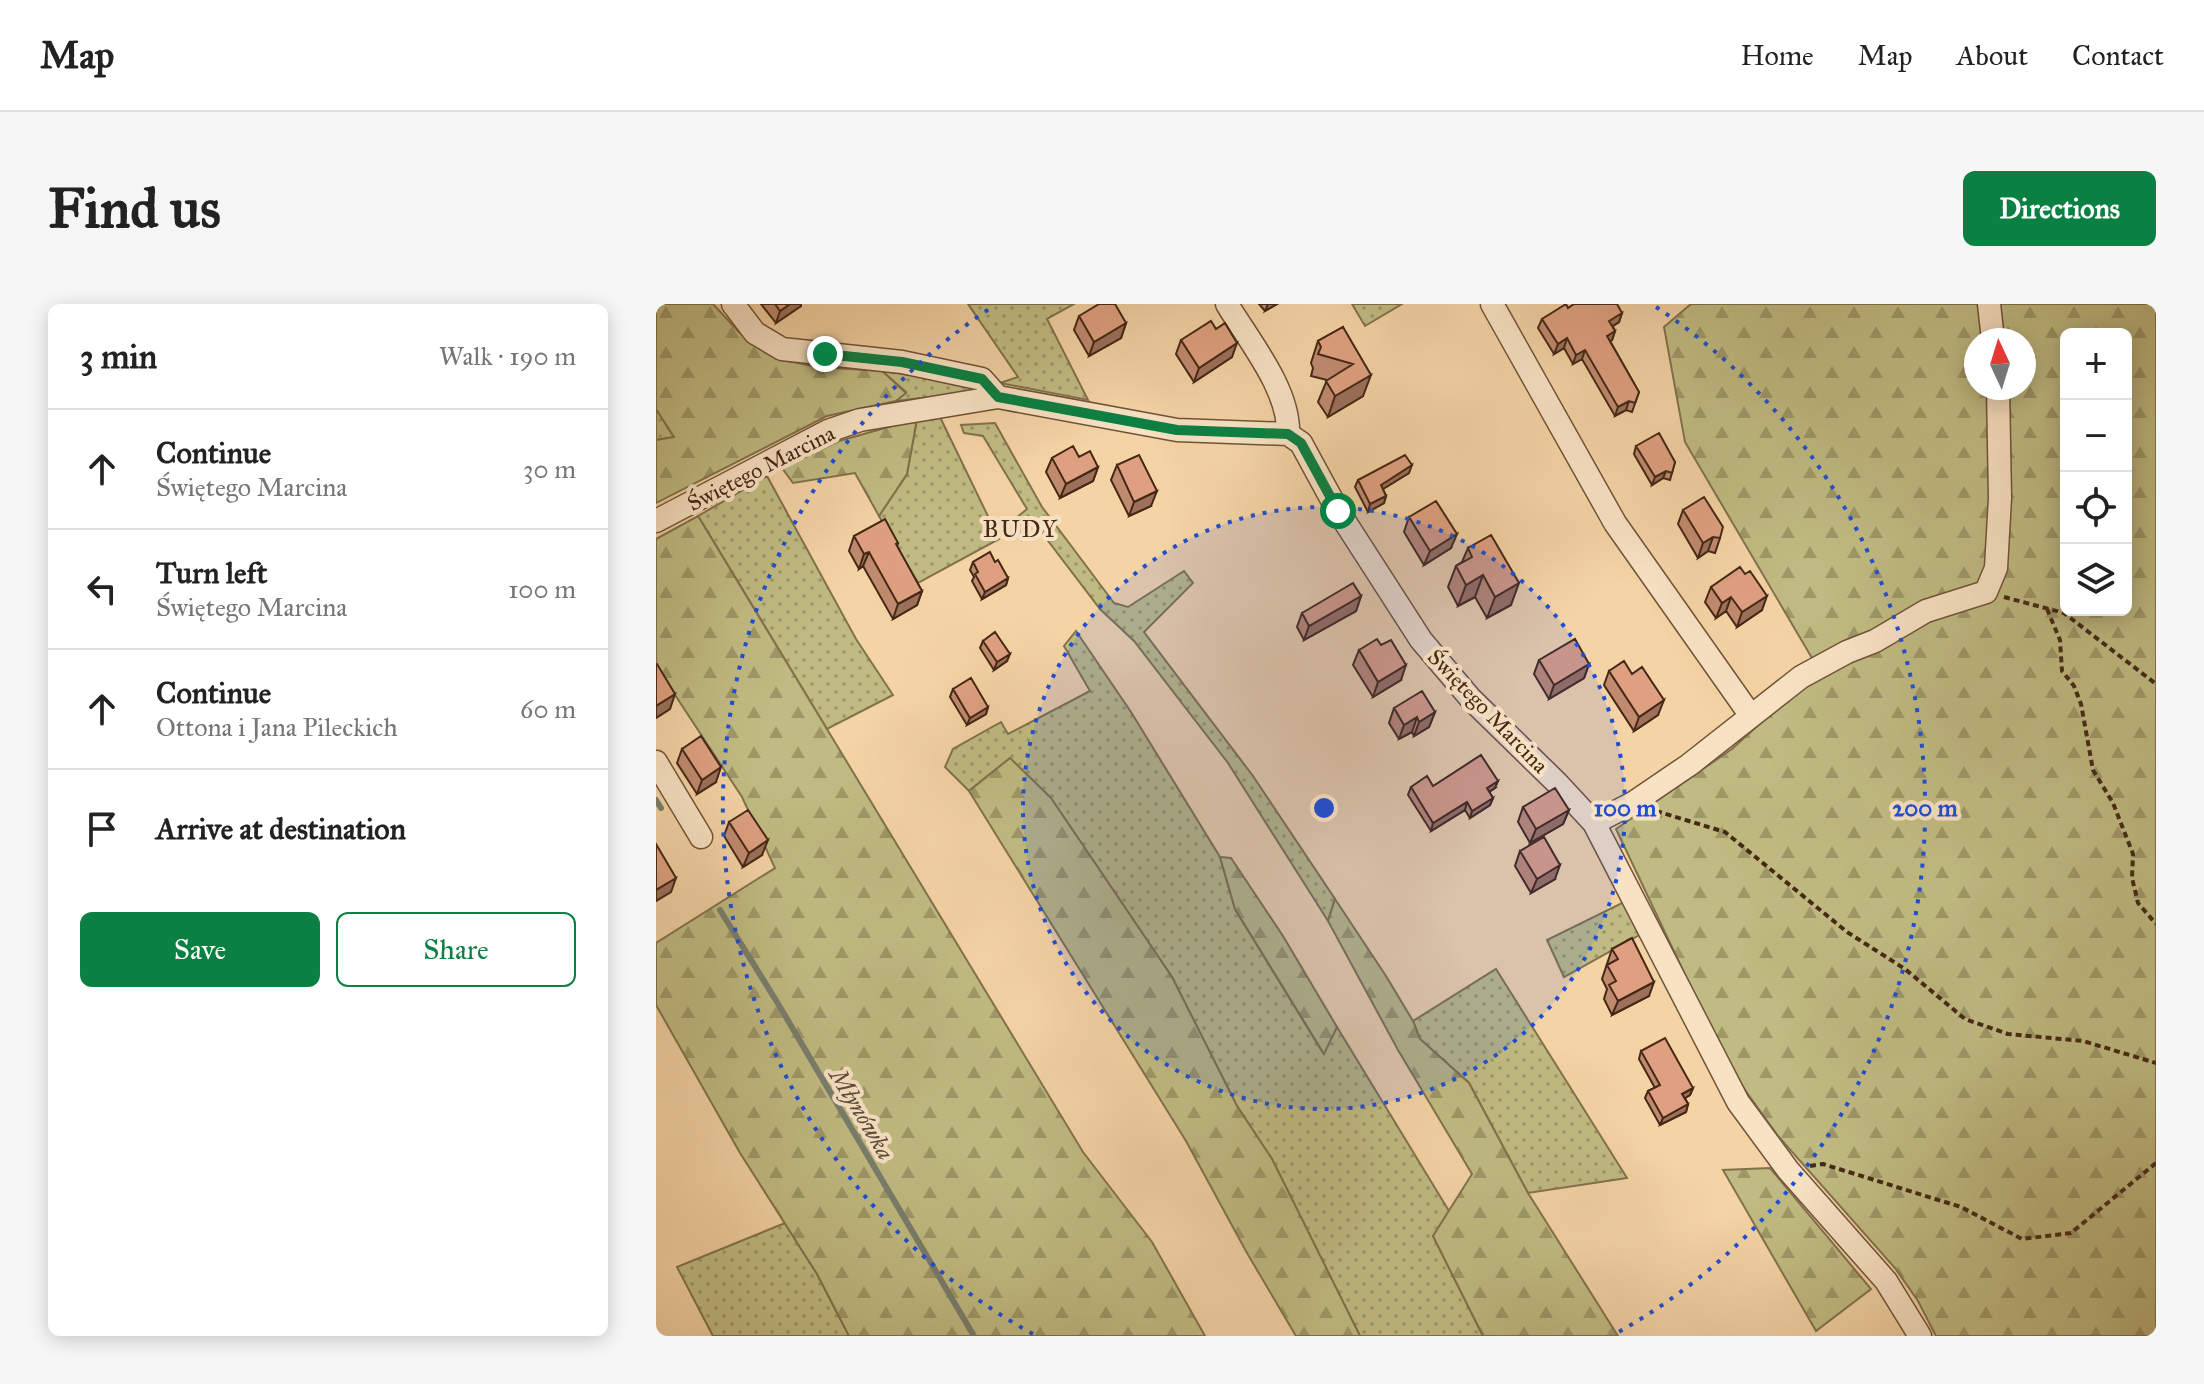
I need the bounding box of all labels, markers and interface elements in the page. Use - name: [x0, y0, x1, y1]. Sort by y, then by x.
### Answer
- text: Map: [40, 32, 114, 78]
- text: Home: [1741, 38, 1814, 73]
- text: Map: [1858, 38, 1912, 73]
- text: About: [1956, 38, 2028, 73]
- text: Contact: [2072, 38, 2164, 73]
- button: Directions: [1963, 171, 2156, 246]
- text: Find us: [48, 174, 221, 242]
- north arrow: [1964, 328, 2036, 400]
- map controls: [2060, 328, 2132, 616]
- button: +: [2060, 328, 2132, 400]
- text: 3 min: [80, 336, 157, 377]
- route end: [807, 336, 843, 372]
- text: Walk · 190 m: [439, 340, 576, 372]
- button: −: [2060, 400, 2132, 472]
- street label: Świętego Marcina: [683, 419, 840, 517]
- text: Continue: [156, 435, 271, 471]
- icon: ahead: [80, 447, 124, 491]
- text: 30 m: [523, 453, 576, 485]
- text: Świętego Marcina: [156, 471, 347, 503]
- button: locate: [2060, 472, 2132, 544]
- route start: [1320, 493, 1356, 529]
- district label: BUDY: [983, 514, 1059, 544]
- button: layers: [2060, 544, 2132, 616]
- text: Turn left: [156, 555, 267, 591]
- icon: left: [80, 567, 124, 611]
- text: 100 m: [508, 573, 576, 605]
- text: Świętego Marcina: [156, 591, 347, 623]
- street label: Świętego Marcina: [1422, 643, 1554, 779]
- text: Continue: [156, 675, 271, 711]
- icon: ahead: [80, 687, 124, 731]
- text: 60 m: [520, 693, 576, 725]
- text: Ottona i Jana Pileckich: [156, 711, 398, 743]
- text: 100 m: [1594, 793, 1657, 823]
- text: 200 m: [1892, 793, 1958, 823]
- centre of rings: [1310, 794, 1338, 822]
- icon: arrive: [80, 807, 124, 851]
- text: Arrive at destination: [156, 811, 406, 847]
- button: Save: [80, 912, 320, 987]
- button: Share: [336, 912, 576, 987]
- water label: Młynówka: [822, 1061, 901, 1165]

